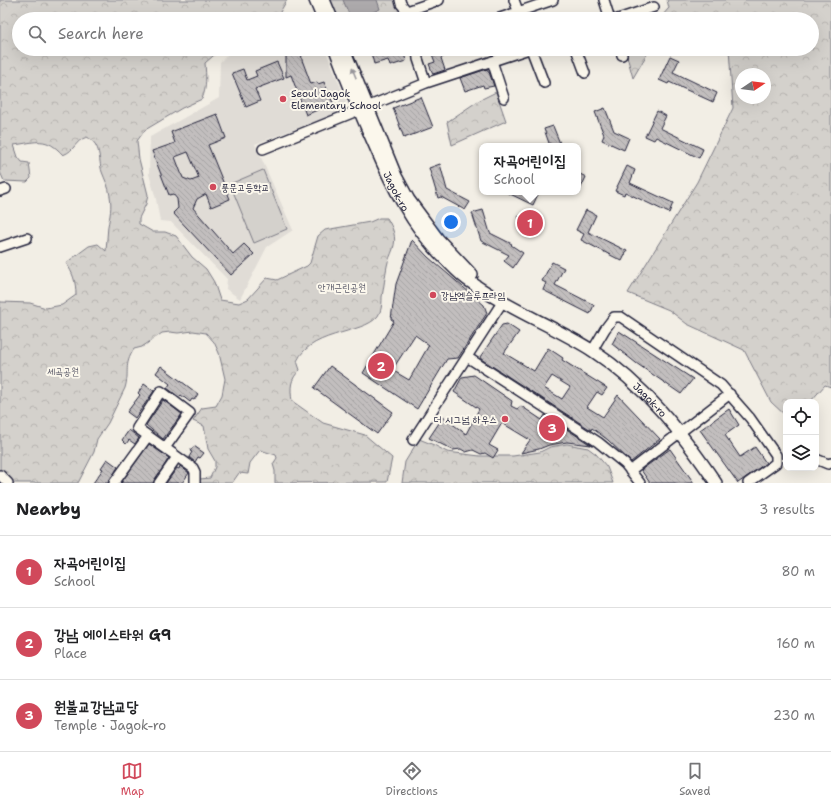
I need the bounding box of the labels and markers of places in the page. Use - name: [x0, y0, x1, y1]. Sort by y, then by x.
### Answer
- place label: Seoul Jagok Elementary School: [291, 87, 381, 112]
- marker: Seoul Jagok Elementary School: [278, 94, 288, 104]
- place label: 풍문고등학교: [221, 181, 269, 194]
- marker: 풍문고등학교: [208, 182, 218, 192]
- pin: 1: [517, 208, 543, 238]
- place label: 강남엑슬루프라임: [441, 289, 505, 302]
- marker: 강남엑슬루프라임: [428, 290, 438, 300]
- pin: 2: [368, 351, 394, 381]
- place label: 더 시그넘 하우스: [434, 413, 497, 426]
- pin: 3: [539, 413, 565, 443]
- marker: 더 시그넘 하우스: [500, 414, 510, 424]

